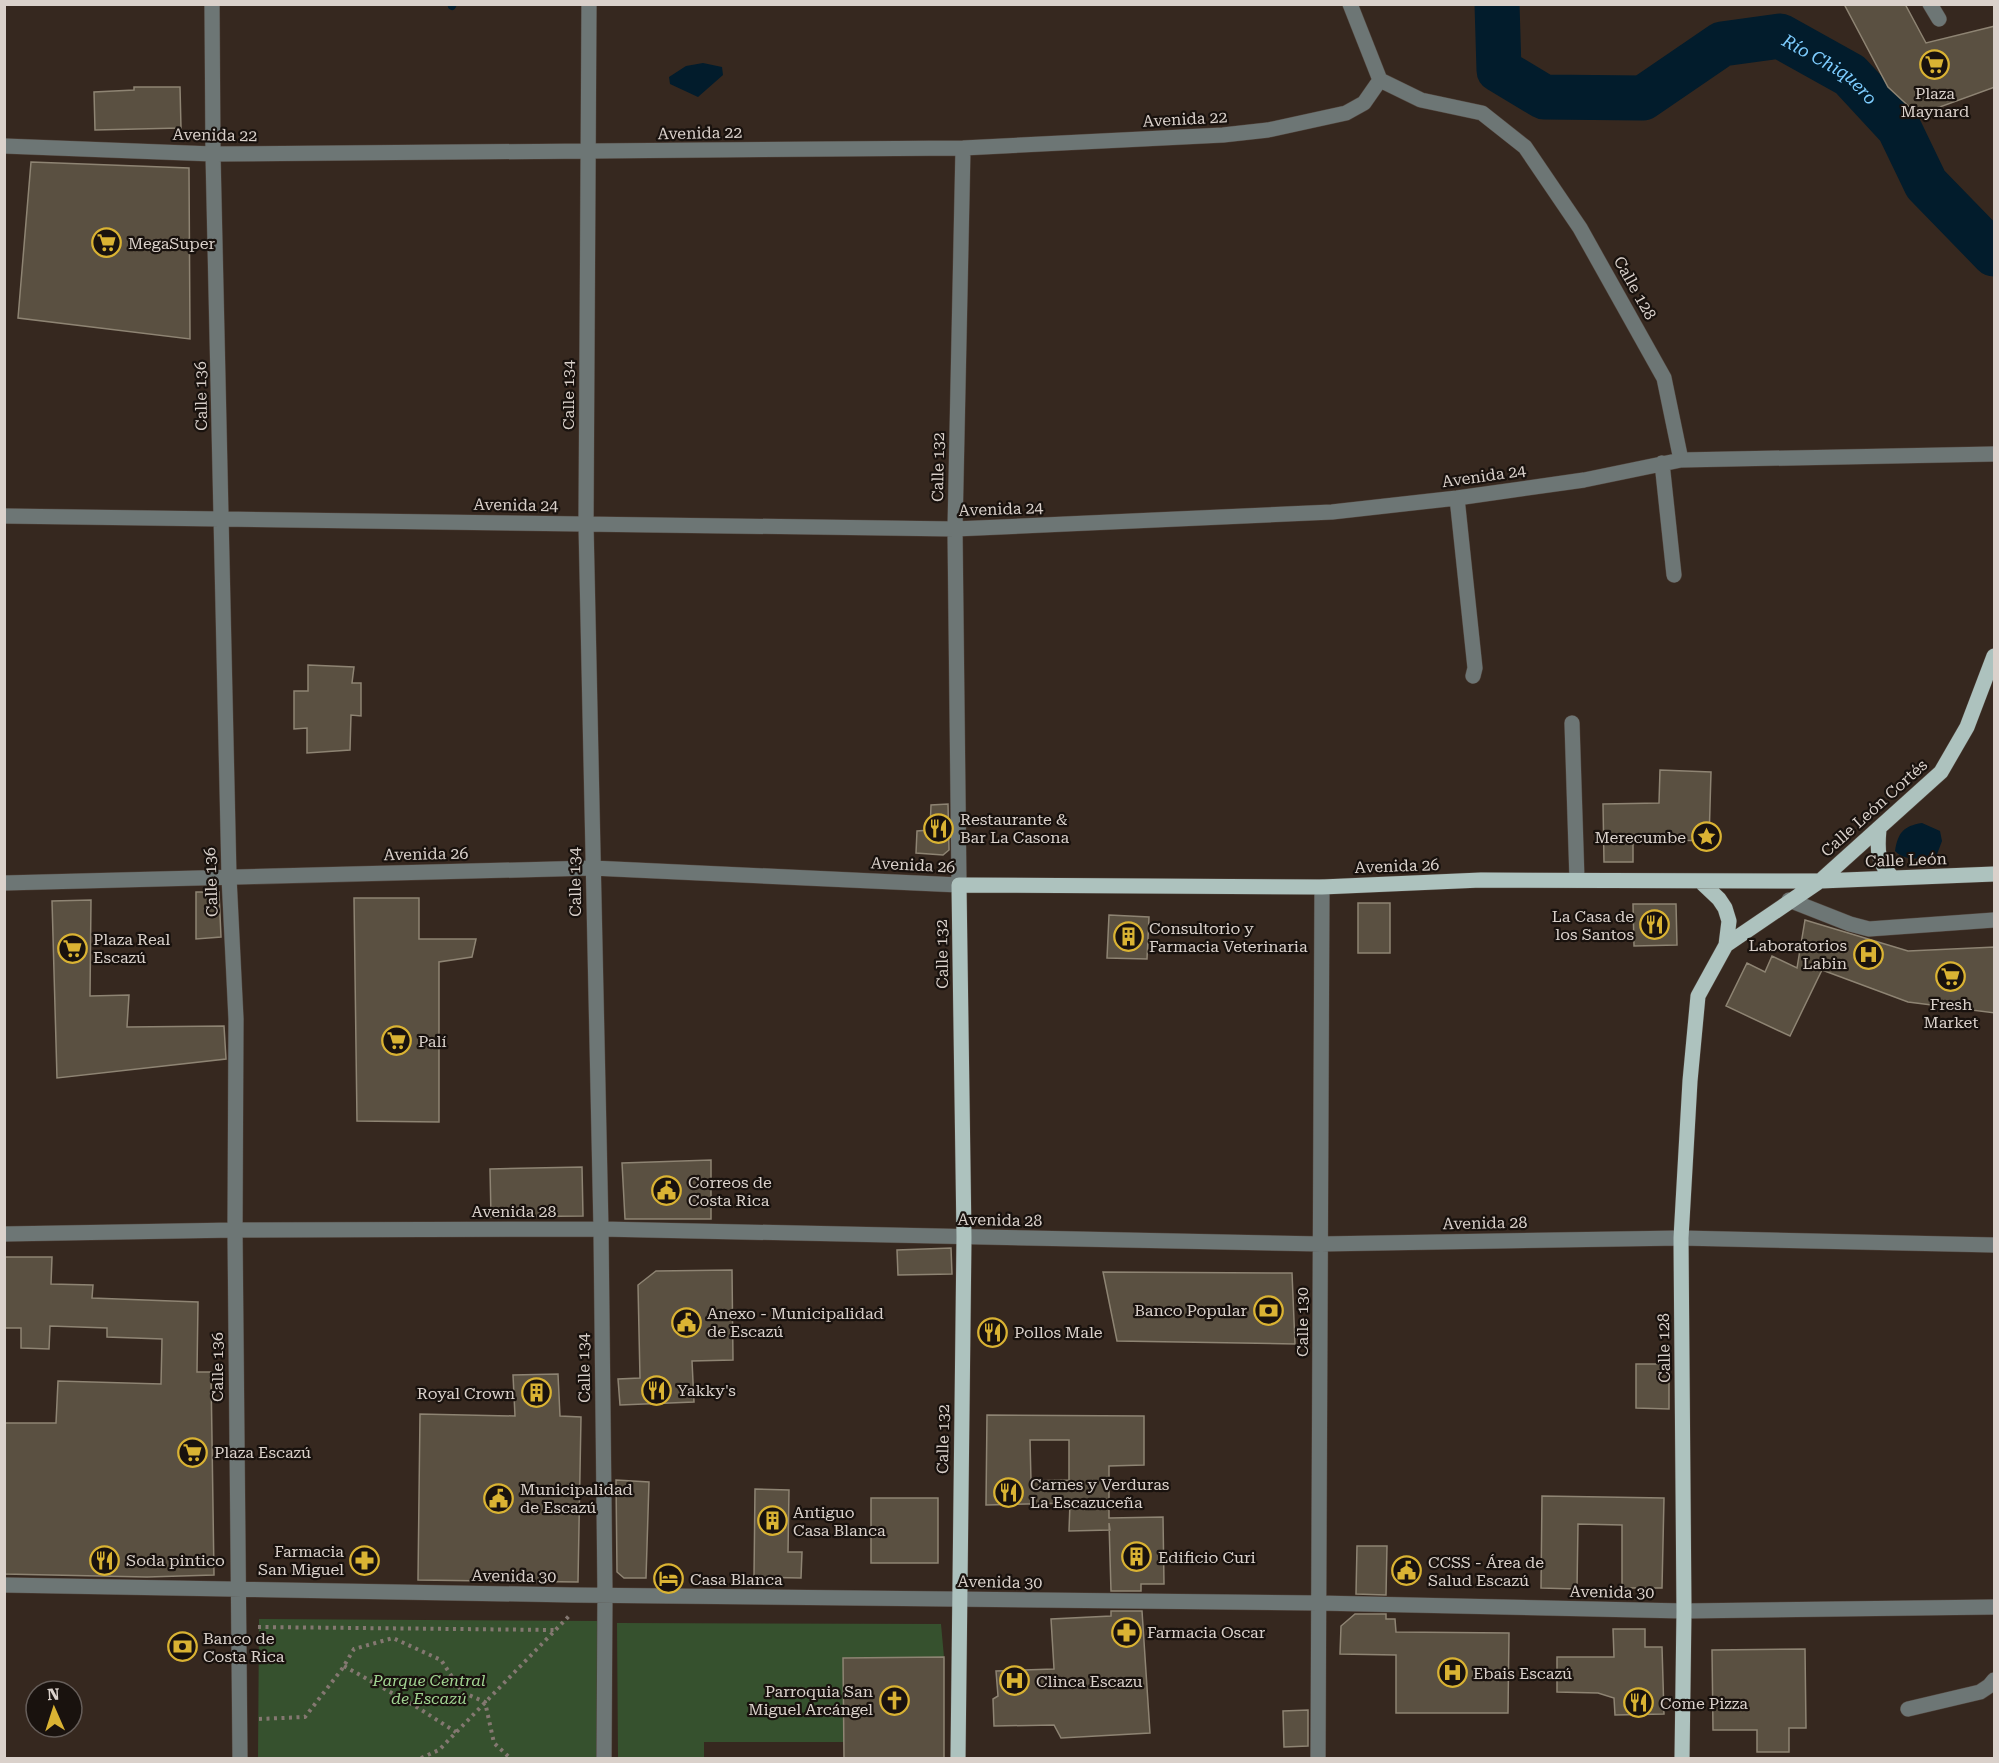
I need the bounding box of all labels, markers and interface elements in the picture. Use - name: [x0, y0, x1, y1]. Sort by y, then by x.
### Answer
- water label: Río Chiquero: [1778, 29, 1882, 108]
- supermarket icon: Plaza Maynard: [1919, 49, 1951, 81]
- place label: Plaza Maynard: [1901, 84, 1969, 121]
- street label: Avenida 22: [1142, 107, 1228, 131]
- street label: Avenida 22: [657, 123, 743, 143]
- street label: Avenida 22: [172, 125, 258, 145]
- supermarket icon: MegaSuper: [91, 227, 123, 259]
- place label: MegaSuper: [128, 234, 216, 253]
- street label: Calle 128: [1610, 253, 1660, 323]
- street label: Calle 134: [559, 360, 578, 430]
- street label: Calle 136: [191, 361, 211, 431]
- street label: Calle 132: [928, 432, 948, 502]
- street label: Avenida 24: [1441, 461, 1527, 491]
- street label: Avenida 24: [473, 495, 559, 515]
- street label: Avenida 24: [958, 498, 1044, 520]
- street label: Calle León Cortés: [1817, 755, 1931, 861]
- place label: Restaurante & Bar La Casona: [960, 810, 1070, 847]
- restaurant icon: Restaurante & Bar La Casona: [923, 812, 955, 844]
- place icon: Merecumbe: [1691, 821, 1723, 853]
- place label: Merecumbe: [1594, 828, 1686, 847]
- street label: Avenida 26: [383, 844, 469, 864]
- street label: Calle 136: [200, 847, 222, 917]
- street label: Calle 134: [565, 847, 585, 917]
- street label: Calle León: [1865, 849, 1947, 871]
- street label: Avenida 26: [870, 853, 956, 877]
- street label: Avenida 26: [1354, 855, 1440, 877]
- place label: La Casa de los Santos: [1552, 907, 1634, 944]
- restaurant icon: La Casa de los Santos: [1639, 909, 1671, 941]
- street label: Calle 132: [932, 919, 952, 989]
- place label: Consultorio y Farmacia Veterinaria: [1149, 919, 1308, 956]
- building icon: Consultorio y Farmacia Veterinaria: [1112, 921, 1144, 953]
- place label: Plaza Real Escazú: [93, 930, 170, 967]
- supermarket icon: Plaza Real Escazú: [56, 932, 88, 964]
- place label: Laboratorios Labin: [1748, 936, 1847, 973]
- hospital icon: Laboratorios Labin: [1852, 938, 1884, 970]
- supermarket icon: Fresh Market: [1935, 960, 1967, 992]
- place label: Fresh Market: [1924, 995, 1978, 1032]
- supermarket icon: Palí: [381, 1025, 413, 1057]
- place label: Palí: [418, 1032, 447, 1051]
- place label: Correos de Costa Rica: [688, 1173, 772, 1210]
- public building icon: Correos de Costa Rica: [651, 1175, 683, 1207]
- street label: Avenida 28: [472, 1202, 556, 1221]
- street label: Avenida 28: [957, 1210, 1043, 1230]
- street label: Avenida 28: [1442, 1213, 1528, 1233]
- street label: Calle 130: [1293, 1287, 1312, 1357]
- bank icon: Banco Popular: [1252, 1294, 1284, 1326]
- place label: Banco Popular: [1134, 1301, 1247, 1320]
- place label: Anexo - Municipalidad de Escazú: [707, 1304, 884, 1341]
- public building icon: Anexo - Municipalidad de Escazú: [670, 1306, 702, 1338]
- street label: Calle 128: [1654, 1313, 1674, 1383]
- restaurant icon: Pollos Male: [977, 1316, 1009, 1348]
- place label: Pollos Male: [1014, 1323, 1103, 1342]
- street label: Calle 136: [208, 1332, 227, 1402]
- street label: Calle 134: [574, 1333, 594, 1403]
- restaurant icon: Yakky's: [640, 1374, 672, 1406]
- building icon: Royal Crown: [520, 1377, 552, 1409]
- place label: Yakky's: [677, 1381, 736, 1400]
- place label: Royal Crown: [417, 1384, 515, 1403]
- street label: Calle 132: [933, 1404, 953, 1474]
- supermarket icon: Plaza Escazú: [177, 1436, 209, 1468]
- place label: Plaza Escazú: [214, 1443, 311, 1462]
- place label: Carnes y Verduras La Escazuceña: [1030, 1475, 1170, 1512]
- restaurant icon: Carnes y Verduras La Escazuceña: [993, 1477, 1025, 1509]
- place label: Municipalidad de Escazú: [520, 1480, 633, 1517]
- public building icon: Municipalidad de Escazú: [483, 1482, 515, 1514]
- place label: Antiguo Casa Blanca: [793, 1503, 886, 1540]
- building icon: Antiguo Casa Blanca: [756, 1505, 788, 1537]
- building icon: Edificio Curi: [1121, 1541, 1153, 1573]
- place label: Farmacia San Miguel: [258, 1542, 344, 1579]
- restaurant icon: Soda pintico: [89, 1544, 121, 1576]
- pharmacy icon: Farmacia San Miguel: [349, 1544, 381, 1576]
- place label: Edificio Curi: [1158, 1548, 1256, 1567]
- place label: Soda pintico: [126, 1551, 225, 1570]
- place label: CCSS - Área de Salud Escazú: [1428, 1553, 1544, 1590]
- public building icon: CCSS - Área de Salud Escazú: [1391, 1555, 1423, 1587]
- hotel icon: Casa Blanca: [653, 1563, 685, 1595]
- street label: Avenida 30: [471, 1566, 557, 1586]
- place label: Casa Blanca: [690, 1570, 783, 1589]
- street label: Avenida 30: [957, 1572, 1043, 1592]
- street label: Avenida 30: [1569, 1582, 1655, 1602]
- pharmacy icon: Farmacia Oscar: [1110, 1616, 1142, 1648]
- place label: Farmacia Oscar: [1147, 1623, 1266, 1642]
- place label: Banco de Costa Rica: [203, 1629, 285, 1666]
- bank icon: Banco de Costa Rica: [166, 1631, 198, 1663]
- hospital icon: Ebais Escazú: [1436, 1657, 1468, 1689]
- place label: Ebais Escazú: [1473, 1664, 1572, 1683]
- hospital icon: Clinca Escazu: [999, 1665, 1031, 1697]
- park label: Parque Central de Escazú: [371, 1671, 486, 1708]
- place label: Clinca Escazu: [1036, 1672, 1143, 1691]
- north arrow: [24, 1679, 84, 1739]
- place label: Parroquia San Miguel Arcángel: [748, 1682, 873, 1719]
- church icon: Parroquia San Miguel Arcángel: [878, 1684, 910, 1716]
- text: N: [47, 1685, 60, 1704]
- restaurant icon: Come Pizza: [1623, 1687, 1655, 1719]
- place label: Come Pizza: [1660, 1694, 1748, 1713]

